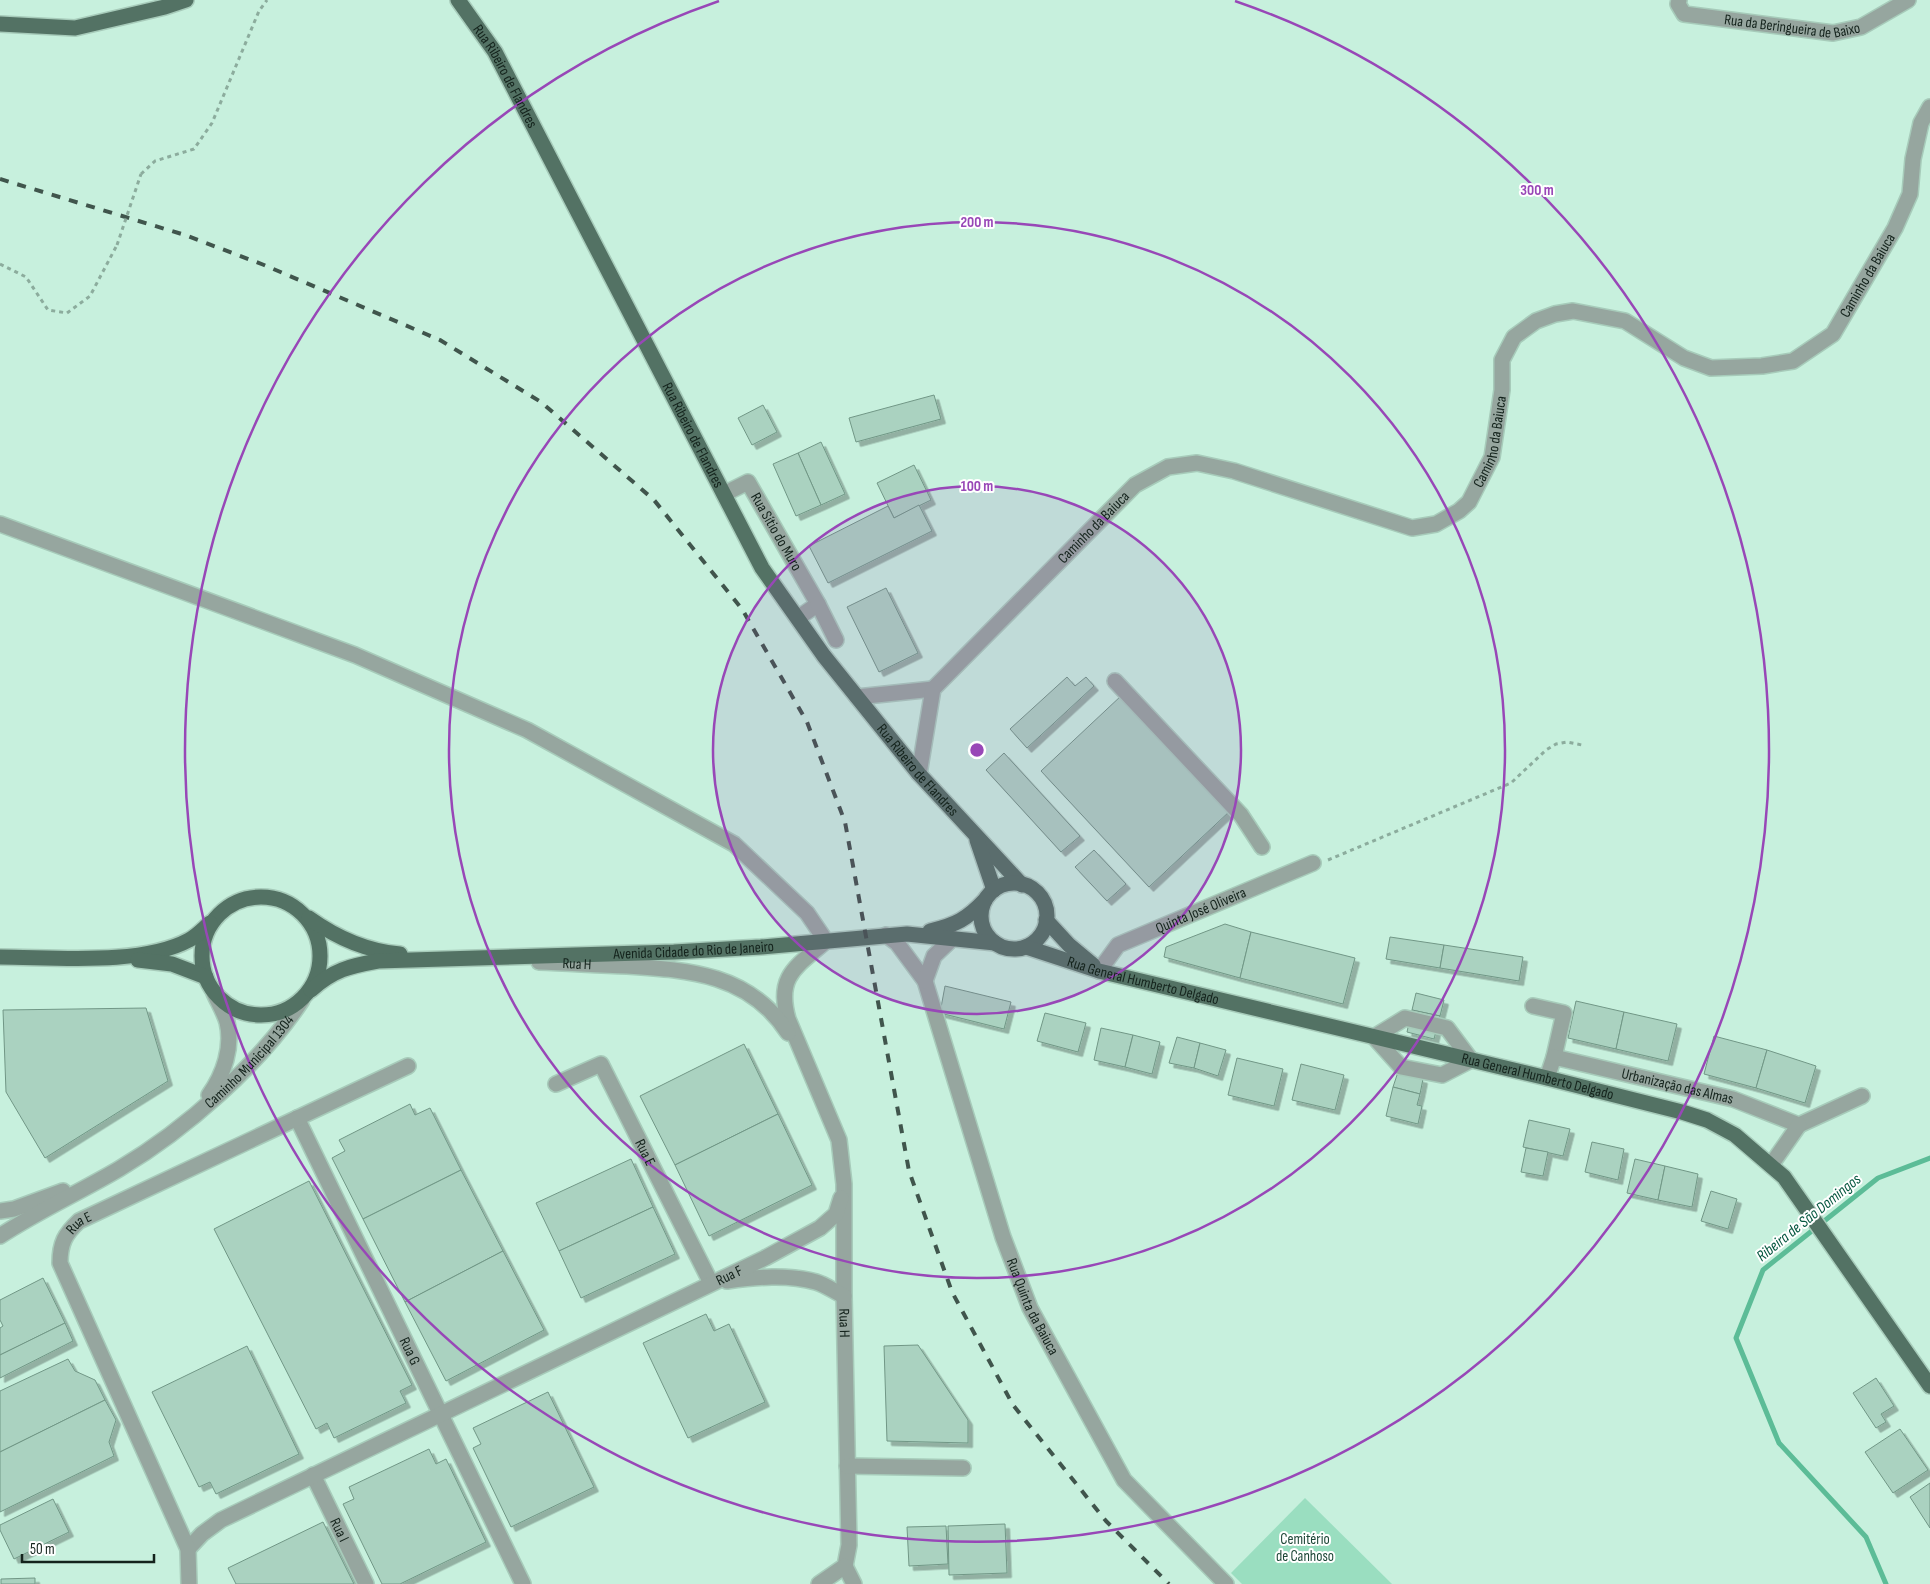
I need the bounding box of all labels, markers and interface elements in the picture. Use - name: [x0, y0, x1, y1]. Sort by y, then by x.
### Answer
- street label: Rua da Beringueira de Baixo: [1723, 10, 1862, 43]
- street label: Rua Ribeiro de Flandres: [469, 21, 542, 131]
- text: 300 m: [1520, 181, 1554, 200]
- text: 200 m: [960, 213, 994, 232]
- street label: Caminho da Baiuca: [1835, 230, 1899, 321]
- street label: Rua Ribeiro de Flandres: [658, 379, 728, 491]
- street label: Caminho da Baiuca: [1469, 394, 1511, 491]
- text: 100 m: [961, 477, 993, 496]
- street label: Caminho da Baiuca: [1053, 487, 1133, 567]
- street label: Rua Sítio do Muro: [747, 489, 806, 574]
- street label: Rua Ribeiro de Flandres: [873, 720, 963, 820]
- centre of rings: [968, 741, 986, 759]
- street label: Quinta José Oliveira: [1153, 883, 1249, 938]
- street label: Avenida Cidade do Rio de Janeiro: [612, 936, 775, 963]
- street label: Rua General Humberto Delgado: [1065, 952, 1221, 1009]
- street label: Rua H: [562, 953, 592, 974]
- street label: Caminho Municipal 1304: [200, 1011, 298, 1112]
- street label: Rua General Humberto Delgado: [1460, 1048, 1616, 1104]
- street label: Urbanização das Almas: [1620, 1064, 1735, 1108]
- street label: Rua E: [631, 1136, 660, 1169]
- water label: Ribeira de São Domingos: [1753, 1170, 1865, 1266]
- street label: Rua E: [61, 1207, 94, 1238]
- street label: Rua Quinta da Baiuca: [1002, 1255, 1063, 1358]
- street label: Rua F: [713, 1261, 746, 1290]
- street label: Rua H: [835, 1308, 854, 1338]
- street label: Rua G: [395, 1334, 425, 1368]
- street label: Rua I: [326, 1515, 354, 1545]
- park label: Cemitério de Canhoso: [1276, 1530, 1334, 1566]
- scale bar: [22, 1532, 155, 1564]
- text: 50 m: [30, 1540, 55, 1559]

